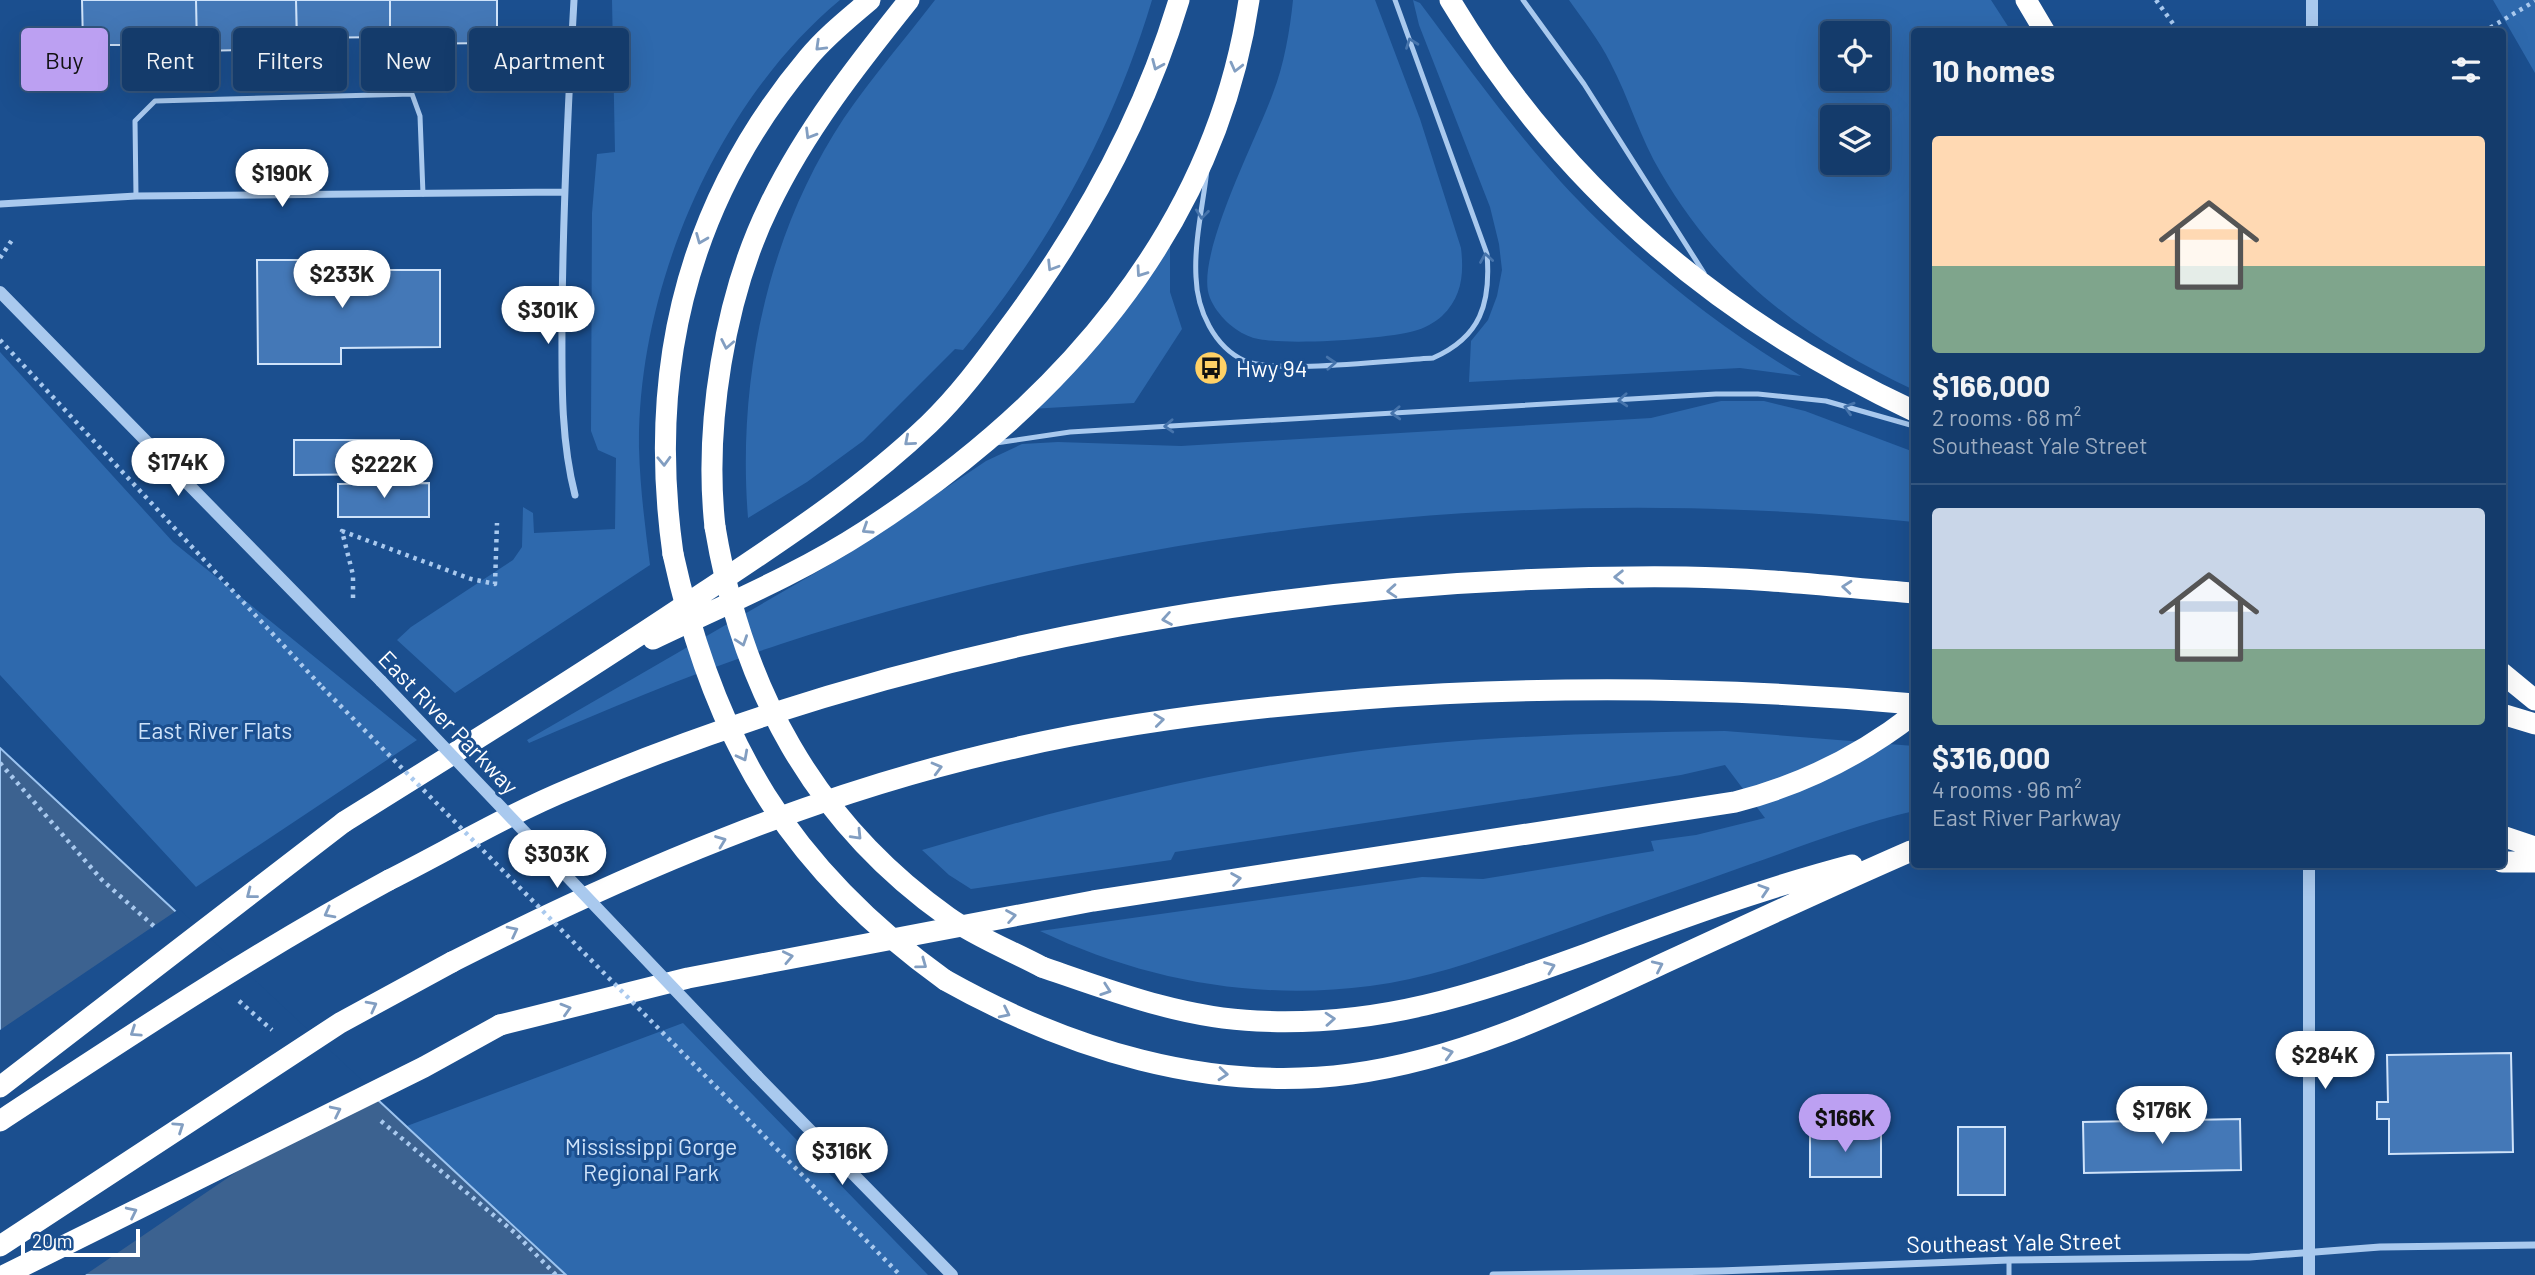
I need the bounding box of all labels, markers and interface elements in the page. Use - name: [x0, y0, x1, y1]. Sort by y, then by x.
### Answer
- map controls: [1820, 21, 1890, 175]
- button: locate: [1820, 21, 1890, 91]
- chip: Buy: [21, 28, 108, 91]
- chip: Rent: [122, 28, 219, 91]
- chip: Filters: [233, 28, 347, 91]
- chip: New: [361, 28, 455, 91]
- chip: Apartment: [469, 28, 629, 91]
- one-way arrow: [815, 37, 828, 50]
- one-way arrow: [1405, 38, 1419, 50]
- icon: filters: [2447, 51, 2485, 89]
- text: 10 homes: [1932, 52, 2055, 88]
- one-way arrow: [1151, 58, 1165, 70]
- one-way arrow: [1230, 61, 1244, 73]
- button: layers: [1820, 105, 1890, 175]
- one-way arrow: [805, 126, 818, 139]
- pin: $190K: [233, 150, 331, 209]
- text: $190K: [251, 158, 313, 186]
- icon: home: [2146, 182, 2272, 308]
- one-way arrow: [1195, 209, 1210, 220]
- one-way arrow: [696, 232, 710, 244]
- pin: $233K: [293, 250, 391, 310]
- one-way arrow: [1479, 252, 1494, 264]
- one-way arrow: [1047, 258, 1060, 271]
- text: $233K: [310, 259, 374, 287]
- one-way arrow: [1137, 264, 1149, 277]
- pin: $301K: [499, 286, 597, 346]
- text: $301K: [518, 295, 578, 323]
- one-way arrow: [720, 338, 735, 350]
- bus stop icon: Hwy 94: [1192, 349, 1230, 387]
- place label: Hwy 94: [1236, 354, 1307, 382]
- one-way arrow: [1325, 356, 1336, 371]
- text: $166,000: [1932, 367, 2050, 403]
- one-way arrow: [1617, 392, 1628, 407]
- one-way arrow: [1843, 402, 1855, 417]
- text: 2 rooms · 68 m²: [1932, 403, 2081, 431]
- one-way arrow: [1390, 405, 1401, 420]
- one-way arrow: [1163, 418, 1174, 433]
- text: Southeast Yale Street: [1932, 431, 2148, 459]
- one-way arrow: [904, 433, 917, 445]
- pin: $174K: [129, 438, 227, 498]
- pin: $222K: [335, 440, 433, 500]
- text: $174K: [147, 447, 209, 475]
- text: $222K: [351, 449, 417, 477]
- one-way arrow: [657, 456, 672, 467]
- one-way arrow: [862, 521, 875, 534]
- icon: home: [2146, 554, 2272, 680]
- one-way arrow: [1614, 569, 1624, 585]
- one-way arrow: [1841, 580, 1852, 595]
- one-way arrow: [1387, 583, 1398, 598]
- one-way arrow: [1161, 611, 1173, 626]
- one-way arrow: [734, 635, 748, 647]
- street label: East River Parkway: [373, 644, 525, 800]
- one-way arrow: [1153, 712, 1164, 727]
- park label: East River Flats: [138, 716, 292, 744]
- text: $316,000: [1932, 739, 2050, 775]
- one-way arrow: [735, 749, 749, 761]
- one-way arrow: [930, 762, 942, 777]
- text: 4 rooms · 96 m²: [1932, 775, 2082, 803]
- text: East River Parkway: [1932, 803, 2121, 831]
- one-way arrow: [849, 827, 862, 840]
- pin: $303K: [508, 830, 606, 890]
- one-way arrow: [714, 835, 726, 849]
- text: $303K: [524, 839, 590, 867]
- one-way arrow: [1230, 872, 1242, 887]
- one-way arrow: [1758, 884, 1770, 899]
- one-way arrow: [246, 885, 259, 898]
- one-way arrow: [323, 904, 336, 918]
- one-way arrow: [1005, 909, 1017, 924]
- one-way arrow: [506, 926, 518, 940]
- one-way arrow: [782, 951, 794, 966]
- one-way arrow: [914, 956, 927, 968]
- one-way arrow: [1651, 960, 1663, 974]
- one-way arrow: [1544, 961, 1556, 975]
- one-way arrow: [1100, 982, 1112, 996]
- one-way arrow: [365, 1001, 377, 1014]
- one-way arrow: [560, 1003, 572, 1017]
- one-way arrow: [998, 1004, 1010, 1018]
- one-way arrow: [1325, 1012, 1336, 1027]
- one-way arrow: [130, 1024, 143, 1036]
- pin: $284K: [2276, 1032, 2374, 1091]
- text: $284K: [2292, 1040, 2358, 1068]
- one-way arrow: [1442, 1047, 1454, 1061]
- one-way arrow: [1218, 1066, 1229, 1081]
- pin: $176K: [2113, 1086, 2211, 1146]
- pin: $166K: [1796, 1094, 1894, 1154]
- text: $176K: [2132, 1095, 2192, 1123]
- text: $166K: [1815, 1103, 1875, 1131]
- one-way arrow: [329, 1105, 341, 1119]
- one-way arrow: [172, 1122, 185, 1135]
- pin: $316K: [793, 1128, 891, 1187]
- park label: Mississippi Gorge Regional Park: [565, 1132, 737, 1186]
- text: $316K: [812, 1136, 872, 1164]
- one-way arrow: [125, 1206, 137, 1220]
- scale bar: [21, 1226, 140, 1258]
- street label: Southeast Yale Street: [1906, 1226, 2122, 1258]
- text: 20 m: [32, 1229, 72, 1252]

